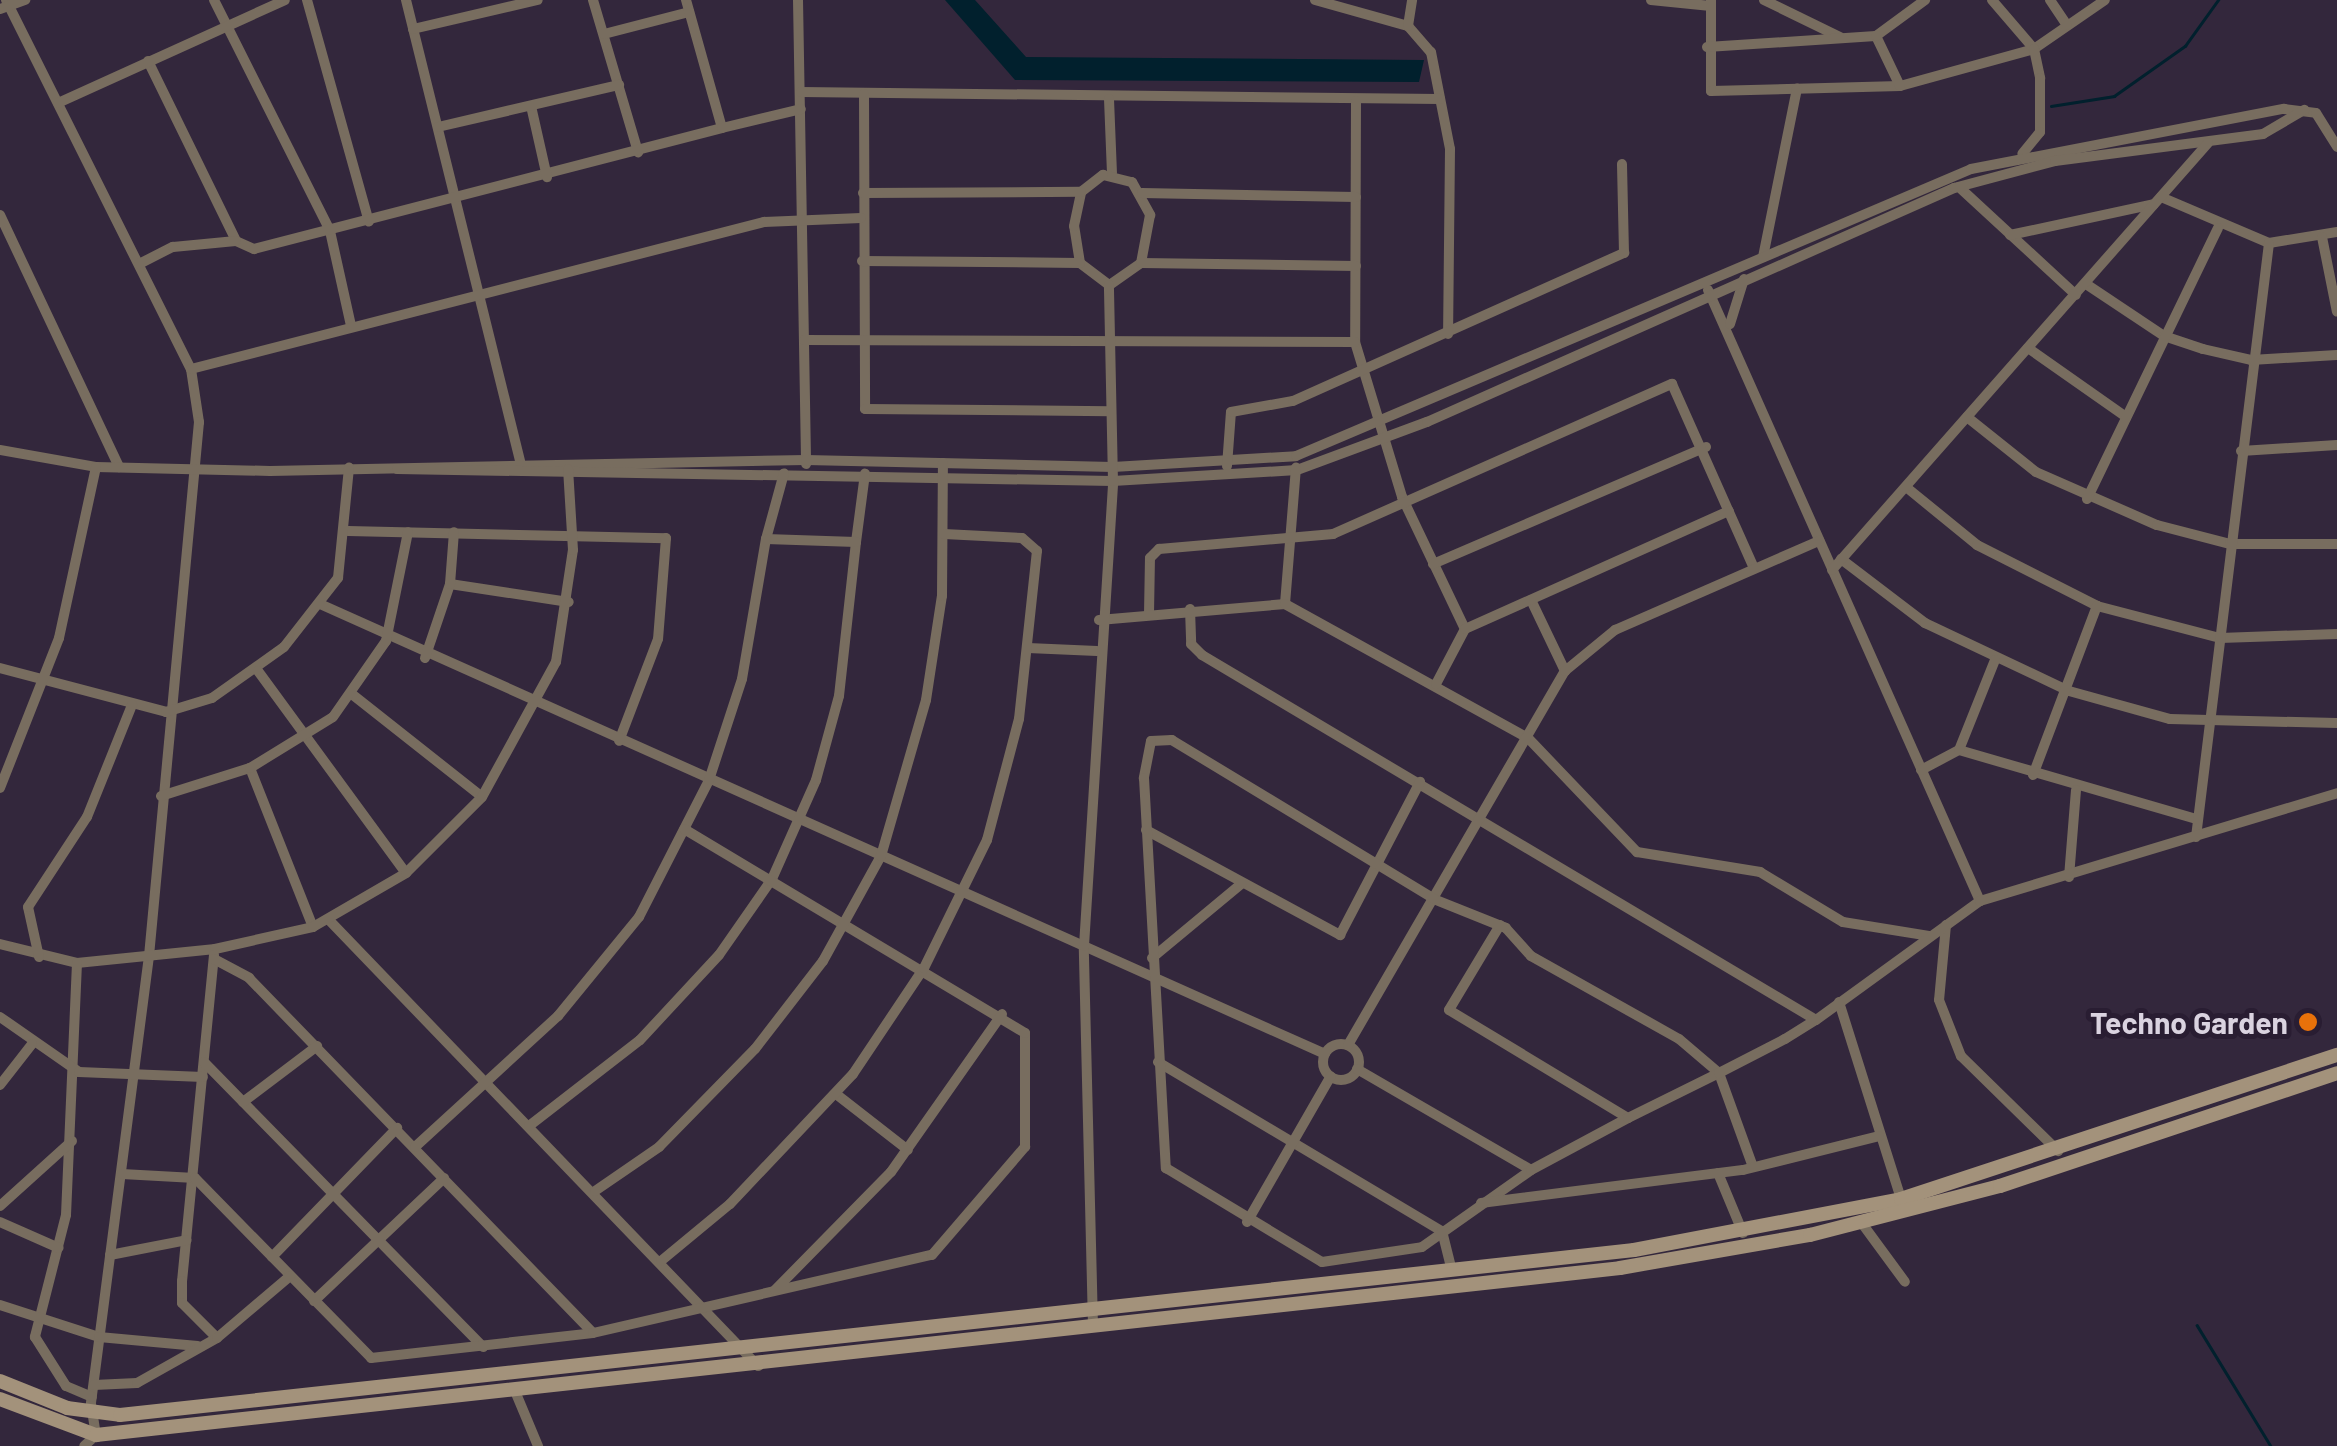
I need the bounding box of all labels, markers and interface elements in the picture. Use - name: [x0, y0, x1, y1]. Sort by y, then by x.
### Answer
- place label: Techno Garden: [2090, 1004, 2288, 1040]
- marker: Techno Garden: [2297, 1011, 2319, 1033]

